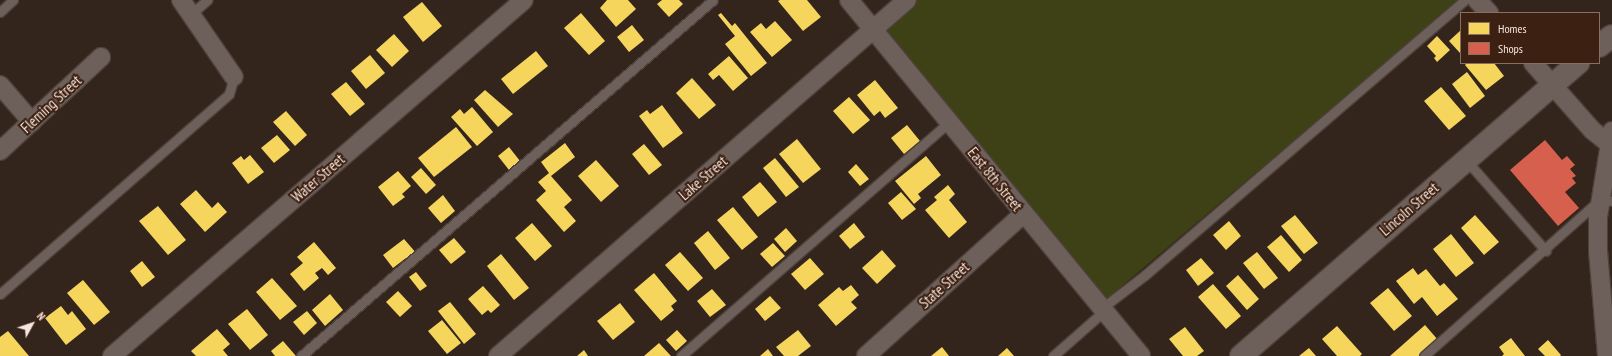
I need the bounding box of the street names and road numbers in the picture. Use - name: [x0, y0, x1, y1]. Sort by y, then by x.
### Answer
- street label: Fleming Street: [17, 71, 85, 137]
- street label: East 8th Street: [964, 144, 1026, 214]
- street label: Water Street: [288, 150, 348, 206]
- street label: Lake Street: [675, 152, 731, 204]
- street label: Lincoln Street: [1376, 179, 1442, 239]
- street label: State Street: [915, 258, 973, 312]

